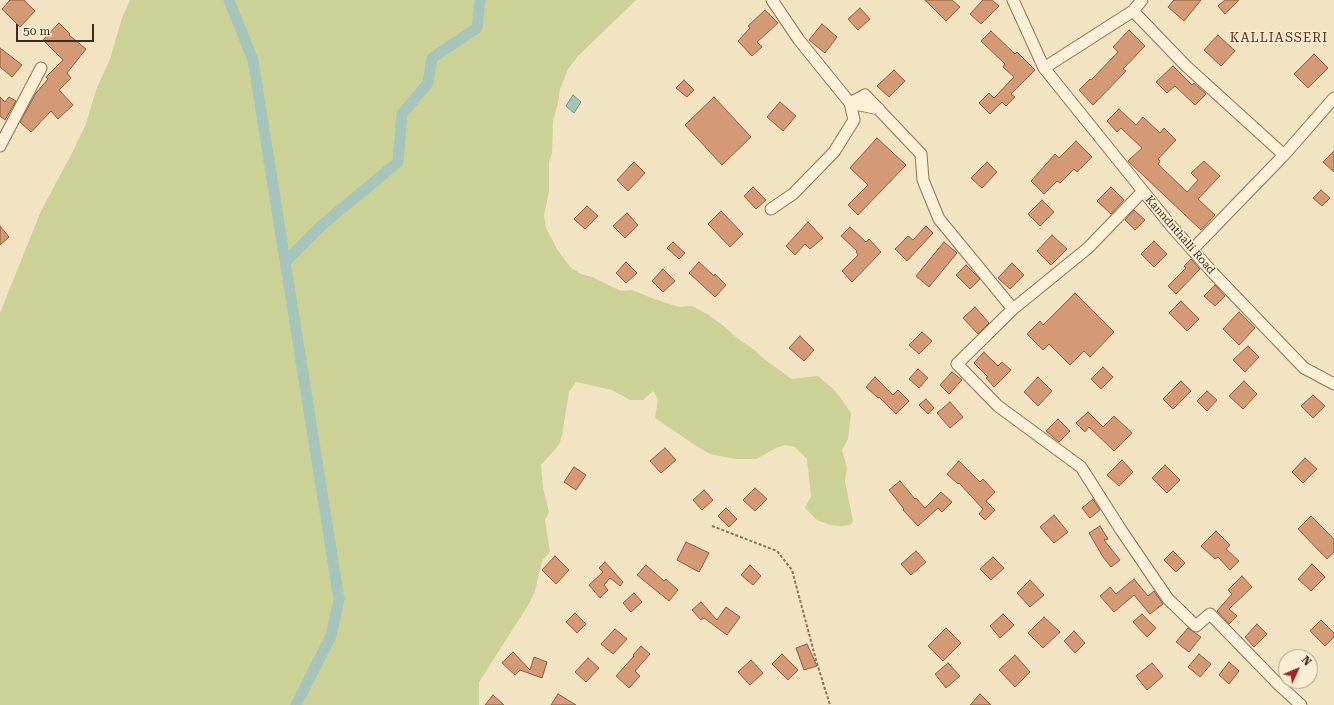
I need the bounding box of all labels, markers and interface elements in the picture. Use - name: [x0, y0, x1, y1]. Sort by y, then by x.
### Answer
- scale bar: [18, 16, 96, 42]
- text: 50 m: [23, 24, 50, 38]
- district label: KALLIASSERI: [1230, 30, 1328, 46]
- street label: Kanndnthalli Road: [1142, 193, 1218, 277]
- north arrow: [1278, 649, 1318, 689]
- text: N: [1299, 653, 1314, 669]

